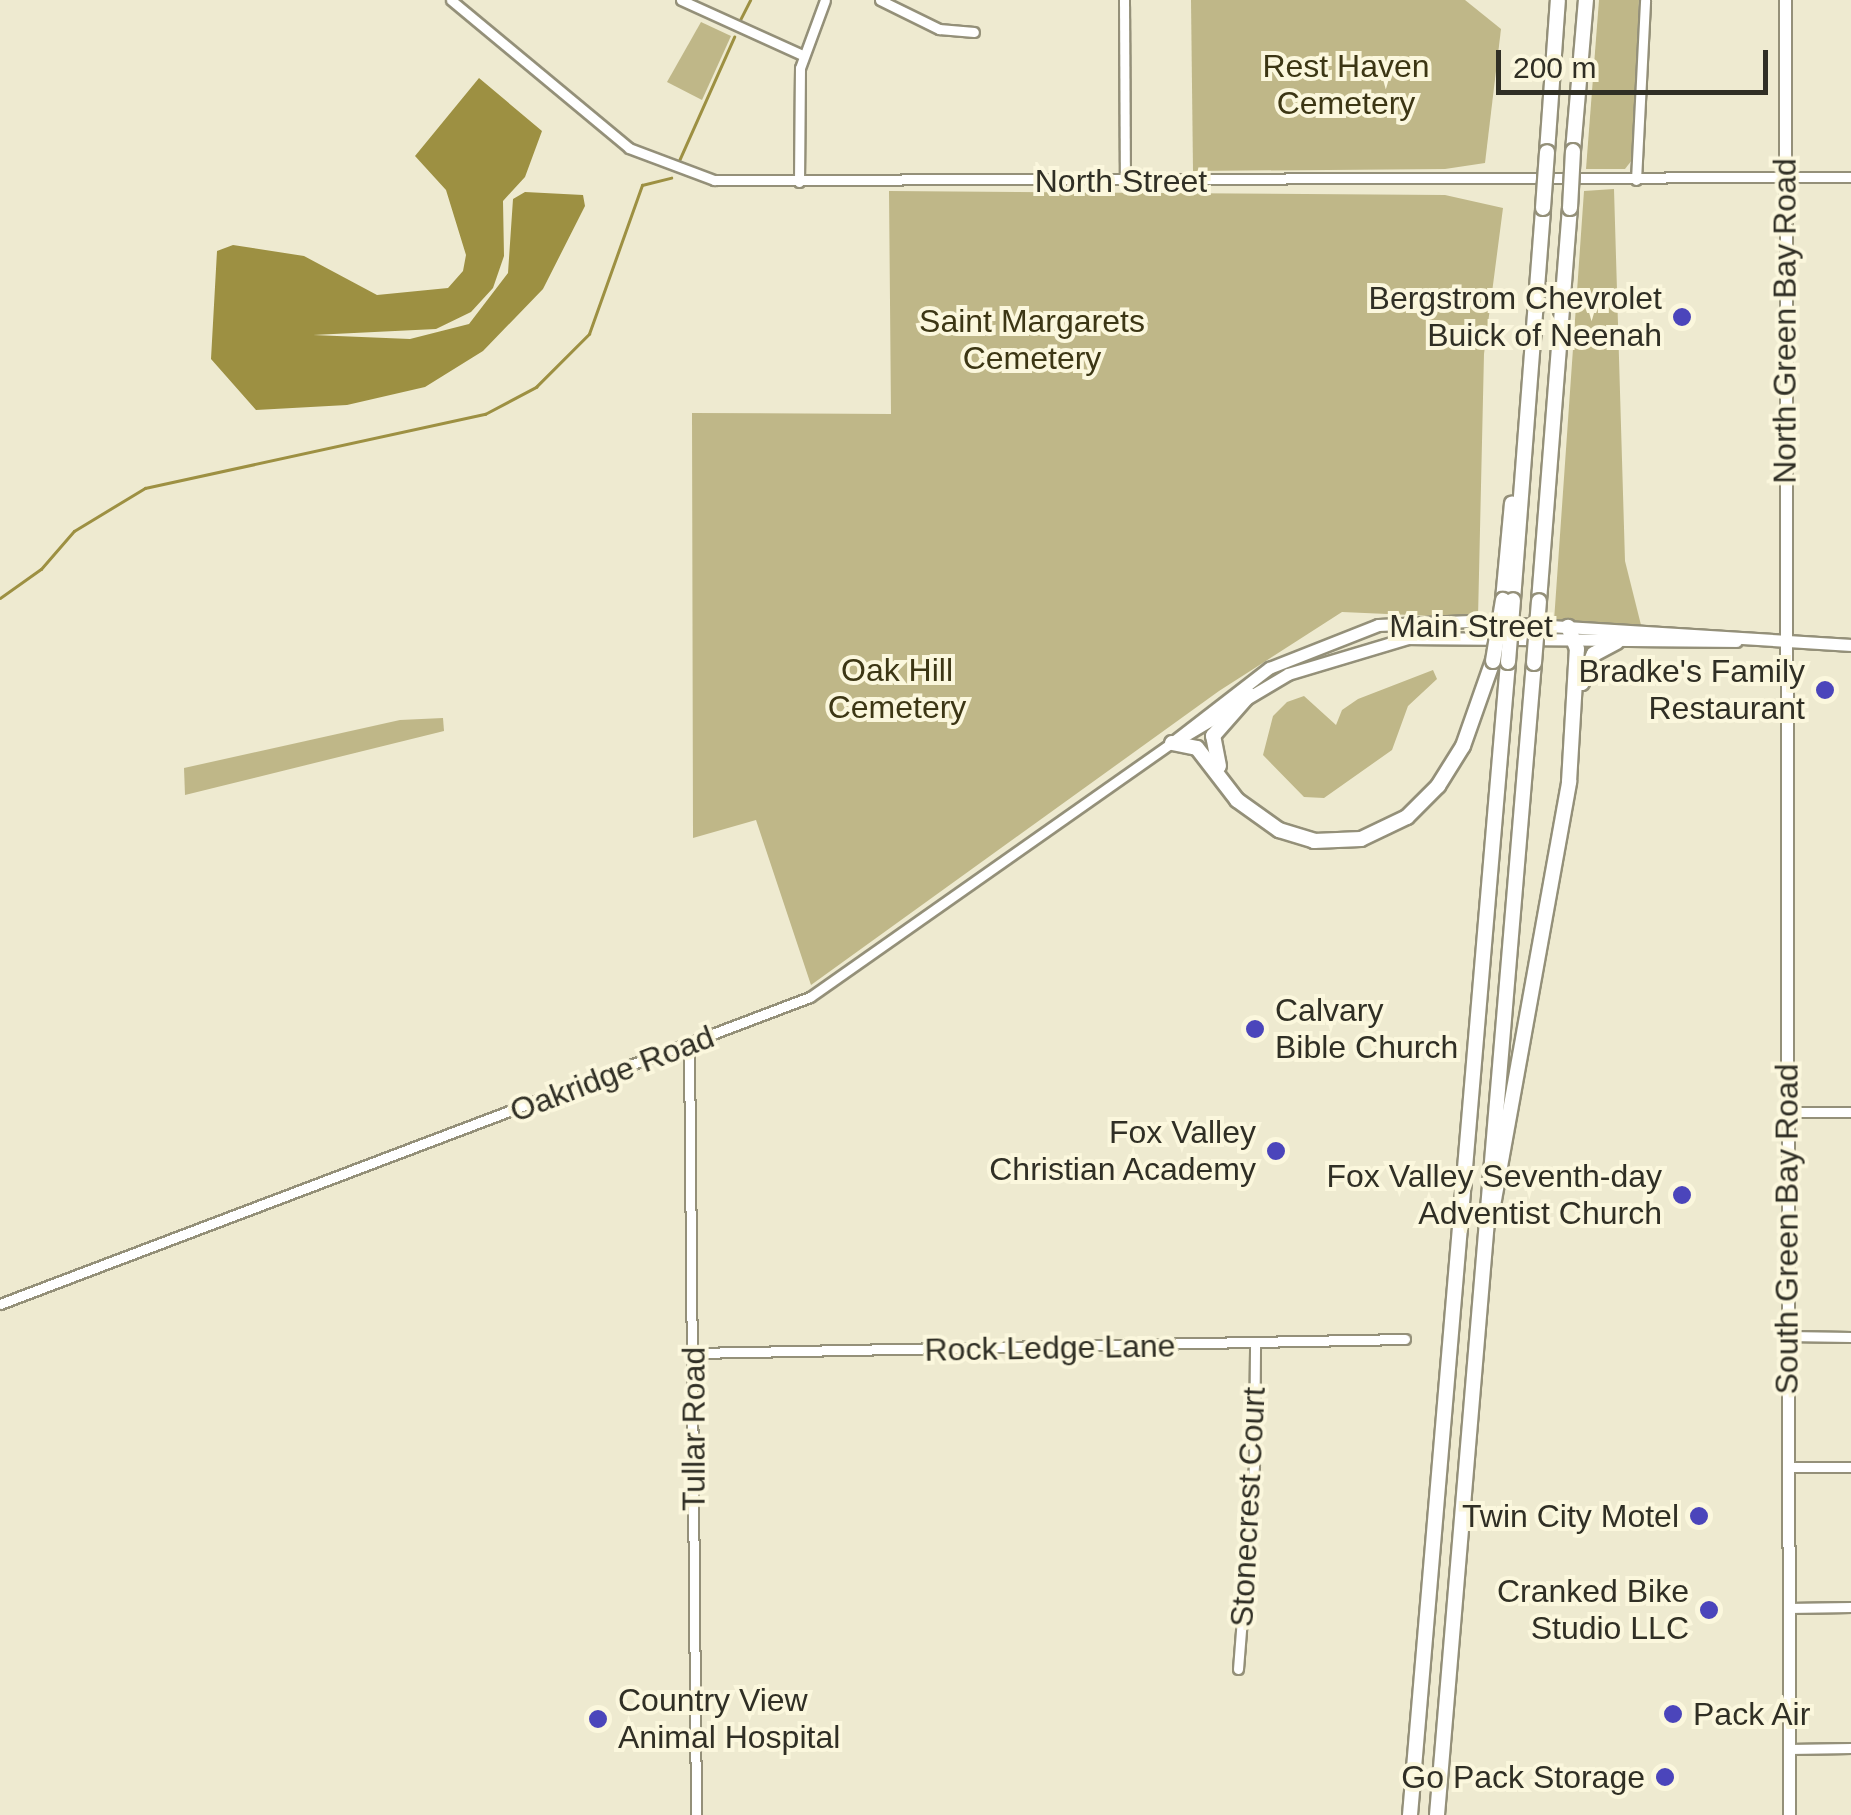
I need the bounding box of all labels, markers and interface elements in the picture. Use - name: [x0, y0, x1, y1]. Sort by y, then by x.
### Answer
- scale bar: [1501, 30, 1774, 92]
- park label: Rest Haven Cemetery: [1262, 48, 1430, 123]
- text: 200 m: [1513, 51, 1596, 84]
- street label: North Green Bay Road: [1766, 158, 1804, 484]
- street label: North Street: [1035, 162, 1207, 200]
- place label: Bergstrom Chevrolet Buick of Neenah: [1369, 280, 1662, 355]
- park label: Saint Margarets Cemetery: [919, 303, 1145, 378]
- marker: Bergstrom Chevrolet Buick of Neenah: [1671, 306, 1693, 328]
- street label: Main Street: [1389, 607, 1553, 645]
- park label: Oak Hill Cemetery: [828, 652, 966, 727]
- place label: Bradke's Family Restaurant: [1578, 653, 1805, 728]
- marker: Bradke's Family Restaurant: [1814, 679, 1836, 701]
- place label: Calvary Bible Church: [1275, 992, 1458, 1067]
- street label: Oakridge Road: [505, 1018, 719, 1130]
- marker: Calvary Bible Church: [1244, 1018, 1266, 1040]
- street label: South Green Bay Road: [1768, 1064, 1806, 1394]
- place label: Fox Valley Christian Academy: [987, 1114, 1256, 1189]
- marker: Fox Valley Christian Academy: [1265, 1140, 1287, 1162]
- place label: Fox Valley Seventh-day Adventist Church: [1326, 1158, 1662, 1233]
- marker: Fox Valley Seventh-day Adventist Church: [1671, 1184, 1693, 1206]
- street label: Rock Ledge Lane: [924, 1327, 1176, 1369]
- street label: Tullar Road: [675, 1347, 713, 1511]
- street label: Stonecrest Court: [1223, 1386, 1273, 1628]
- place label: Twin City Motel: [1462, 1497, 1679, 1535]
- marker: Twin City Motel: [1688, 1505, 1710, 1527]
- place label: Cranked Bike Studio LLC: [1497, 1573, 1689, 1648]
- marker: Cranked Bike Studio LLC: [1698, 1599, 1720, 1621]
- place label: Country View Animal Hospital: [618, 1682, 840, 1757]
- place label: Pack Air: [1693, 1695, 1812, 1733]
- marker: Pack Air: [1662, 1703, 1684, 1725]
- marker: Country View Animal Hospital: [587, 1708, 609, 1730]
- place label: Go Pack Storage: [1401, 1758, 1645, 1796]
- marker: Go Pack Storage: [1654, 1766, 1676, 1788]

